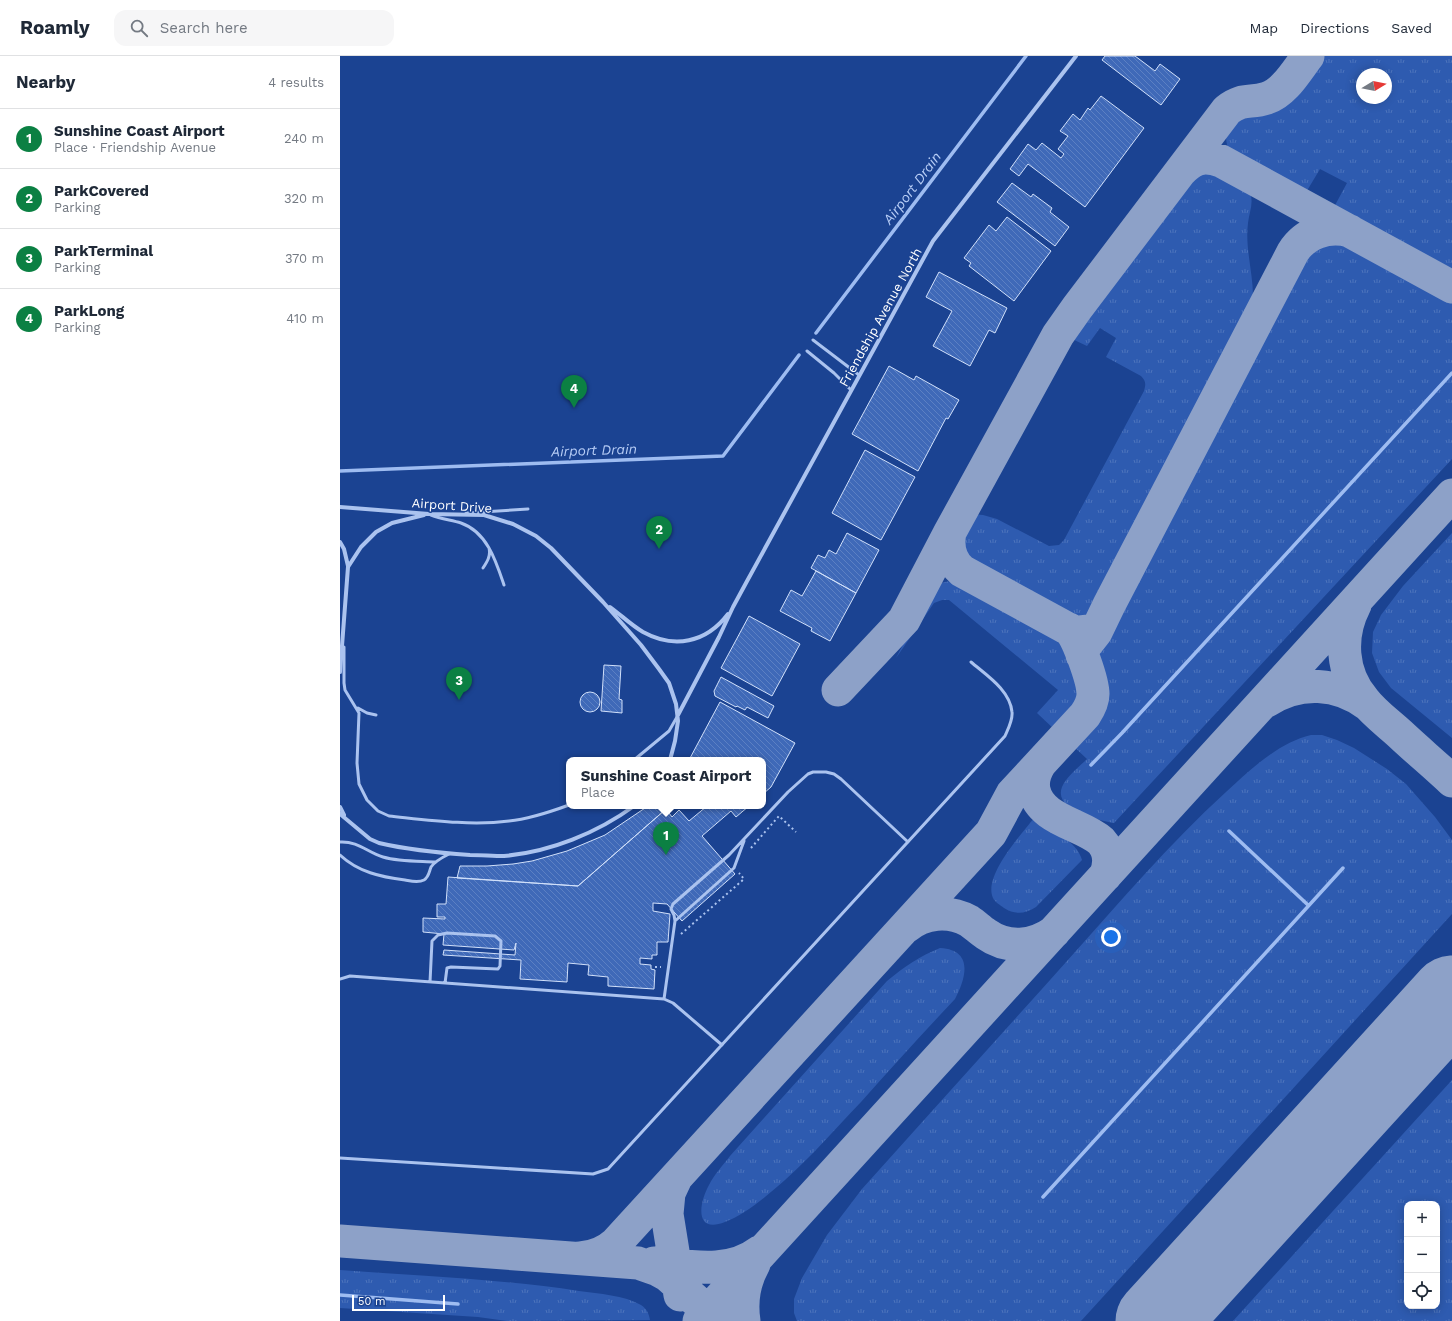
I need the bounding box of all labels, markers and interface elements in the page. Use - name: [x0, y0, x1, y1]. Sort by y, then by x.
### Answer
- search box: [114, 10, 394, 46]
- text: Roamly: [20, 16, 90, 39]
- icon: search: [128, 17, 150, 39]
- text: Search here: [160, 19, 248, 37]
- text: Map: [1250, 20, 1278, 36]
- text: Directions: [1300, 20, 1369, 36]
- text: Saved: [1391, 20, 1432, 36]
- north arrow: [1356, 68, 1392, 104]
- text: Nearby: [16, 72, 75, 92]
- text: 4 results: [268, 75, 324, 90]
- text: Sunshine Coast Airport: [54, 122, 225, 140]
- text: 1: [26, 131, 32, 146]
- text: 240 m: [284, 131, 324, 146]
- text: Place · Friendship Avenue: [54, 140, 216, 155]
- water label: Airport Drain: [879, 149, 944, 228]
- text: ParkCovered: [54, 182, 149, 200]
- text: 2: [25, 191, 33, 206]
- text: 320 m: [284, 191, 324, 206]
- text: Parking: [54, 200, 100, 215]
- text: ParkTerminal: [54, 242, 153, 260]
- street label: Friendship Avenue North: [836, 245, 925, 389]
- text: 3: [25, 251, 33, 266]
- text: 370 m: [285, 251, 324, 266]
- text: Parking: [54, 260, 100, 275]
- text: ParkLong: [54, 302, 124, 320]
- text: 4: [25, 311, 33, 326]
- text: 410 m: [286, 311, 324, 326]
- text: Parking: [54, 320, 100, 335]
- pin: 4: [561, 375, 587, 408]
- water label: Airport Drain: [550, 441, 637, 460]
- street label: Airport Drive: [411, 495, 493, 516]
- pin: 2: [646, 516, 672, 549]
- pin: 3: [446, 667, 472, 700]
- popup: [566, 757, 766, 809]
- text: Sunshine Coast Airport: [581, 767, 751, 785]
- text: Place: [581, 785, 615, 800]
- pin: 1: [653, 822, 679, 855]
- your location: [1101, 927, 1121, 947]
- map controls: [1404, 1201, 1440, 1309]
- button: +: [1404, 1201, 1440, 1237]
- button: −: [1404, 1237, 1440, 1273]
- button: locate: [1404, 1273, 1440, 1309]
- scale bar: [352, 1293, 445, 1312]
- text: 50 m: [358, 1295, 385, 1308]

